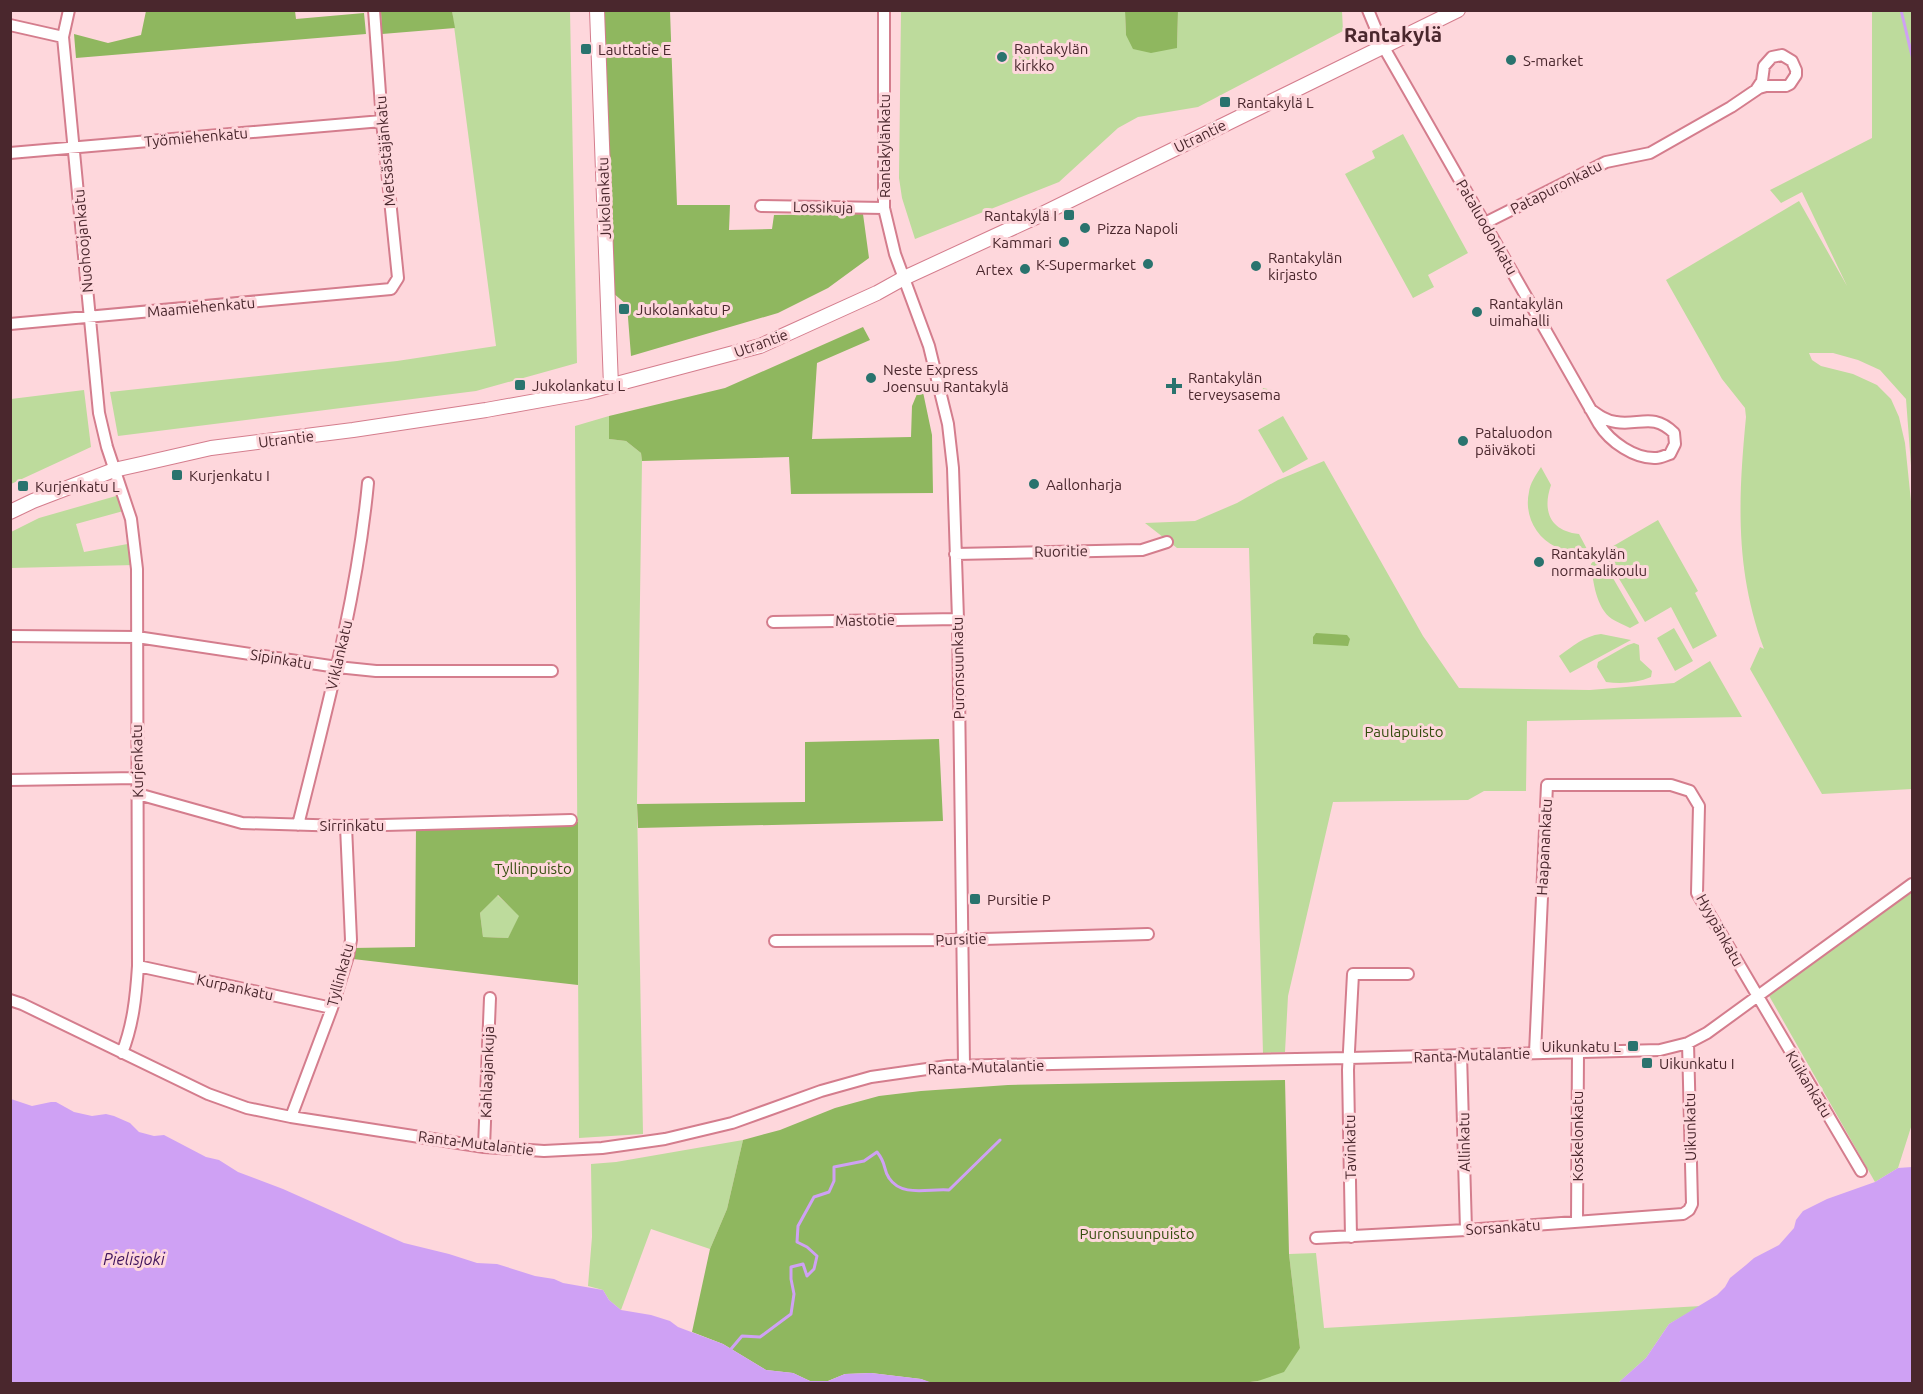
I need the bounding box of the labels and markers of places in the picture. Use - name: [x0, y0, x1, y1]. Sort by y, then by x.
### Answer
- place label: Rantakylän kirkko: [1014, 40, 1088, 74]
- place label: Lauttatie E: [598, 41, 671, 58]
- marker: Lauttatie E: [579, 42, 593, 56]
- marker: Rantakylän kirkko: [995, 50, 1009, 64]
- place label: S-market: [1523, 52, 1583, 69]
- marker: S-market: [1504, 53, 1518, 67]
- place label: Rantakylä L: [1237, 94, 1314, 111]
- marker: Rantakylä L: [1218, 95, 1232, 109]
- place label: Rantakylä I: [984, 207, 1057, 224]
- marker: Rantakylä I: [1062, 208, 1076, 222]
- place label: Pizza Napoli: [1097, 220, 1178, 237]
- marker: Pizza Napoli: [1078, 221, 1092, 235]
- place label: Kammari: [992, 234, 1052, 251]
- marker: Kammari: [1057, 235, 1071, 249]
- place label: Rantakylän kirjasto: [1268, 249, 1342, 283]
- place label: K-Supermarket: [1036, 256, 1136, 273]
- marker: K-Supermarket: [1141, 257, 1155, 271]
- marker: Rantakylän kirjasto: [1249, 259, 1263, 273]
- place label: Artex: [976, 261, 1013, 278]
- marker: Artex: [1018, 262, 1032, 276]
- place label: Rantakylän uimahalli: [1489, 295, 1563, 329]
- place label: Jukolankatu P: [636, 301, 730, 318]
- marker: Jukolankatu P: [617, 302, 631, 316]
- marker: Rantakylän uimahalli: [1470, 305, 1484, 319]
- place label: Neste Express Joensuu Rantakylä: [883, 361, 1009, 395]
- place label: Rantakylän terveysasema: [1188, 369, 1281, 403]
- marker: Neste Express Joensuu Rantakylä: [864, 371, 878, 385]
- place label: Jukolankatu L: [532, 377, 625, 394]
- marker: Rantakylän terveysasema: [1165, 377, 1183, 395]
- marker: Jukolankatu L: [513, 378, 527, 392]
- place label: Pataluodon päiväkoti: [1475, 424, 1553, 458]
- marker: Pataluodon päiväkoti: [1456, 434, 1470, 448]
- place label: Kurjenkatu I: [189, 467, 270, 484]
- marker: Kurjenkatu I: [170, 468, 184, 482]
- place label: Aallonharja: [1046, 476, 1122, 493]
- marker: Aallonharja: [1027, 477, 1041, 491]
- place label: Kurjenkatu L: [35, 478, 120, 495]
- marker: Kurjenkatu L: [16, 479, 30, 493]
- place label: Rantakylän normaalikoulu: [1551, 545, 1647, 579]
- marker: Rantakylän normaalikoulu: [1532, 555, 1546, 569]
- place label: Pursitie P: [987, 891, 1051, 908]
- marker: Pursitie P: [968, 892, 982, 906]
- place label: Uikunkatu L: [1542, 1038, 1621, 1055]
- marker: Uikunkatu L: [1626, 1039, 1640, 1053]
- place label: Uikunkatu I: [1659, 1055, 1735, 1072]
- marker: Uikunkatu I: [1640, 1056, 1654, 1070]

